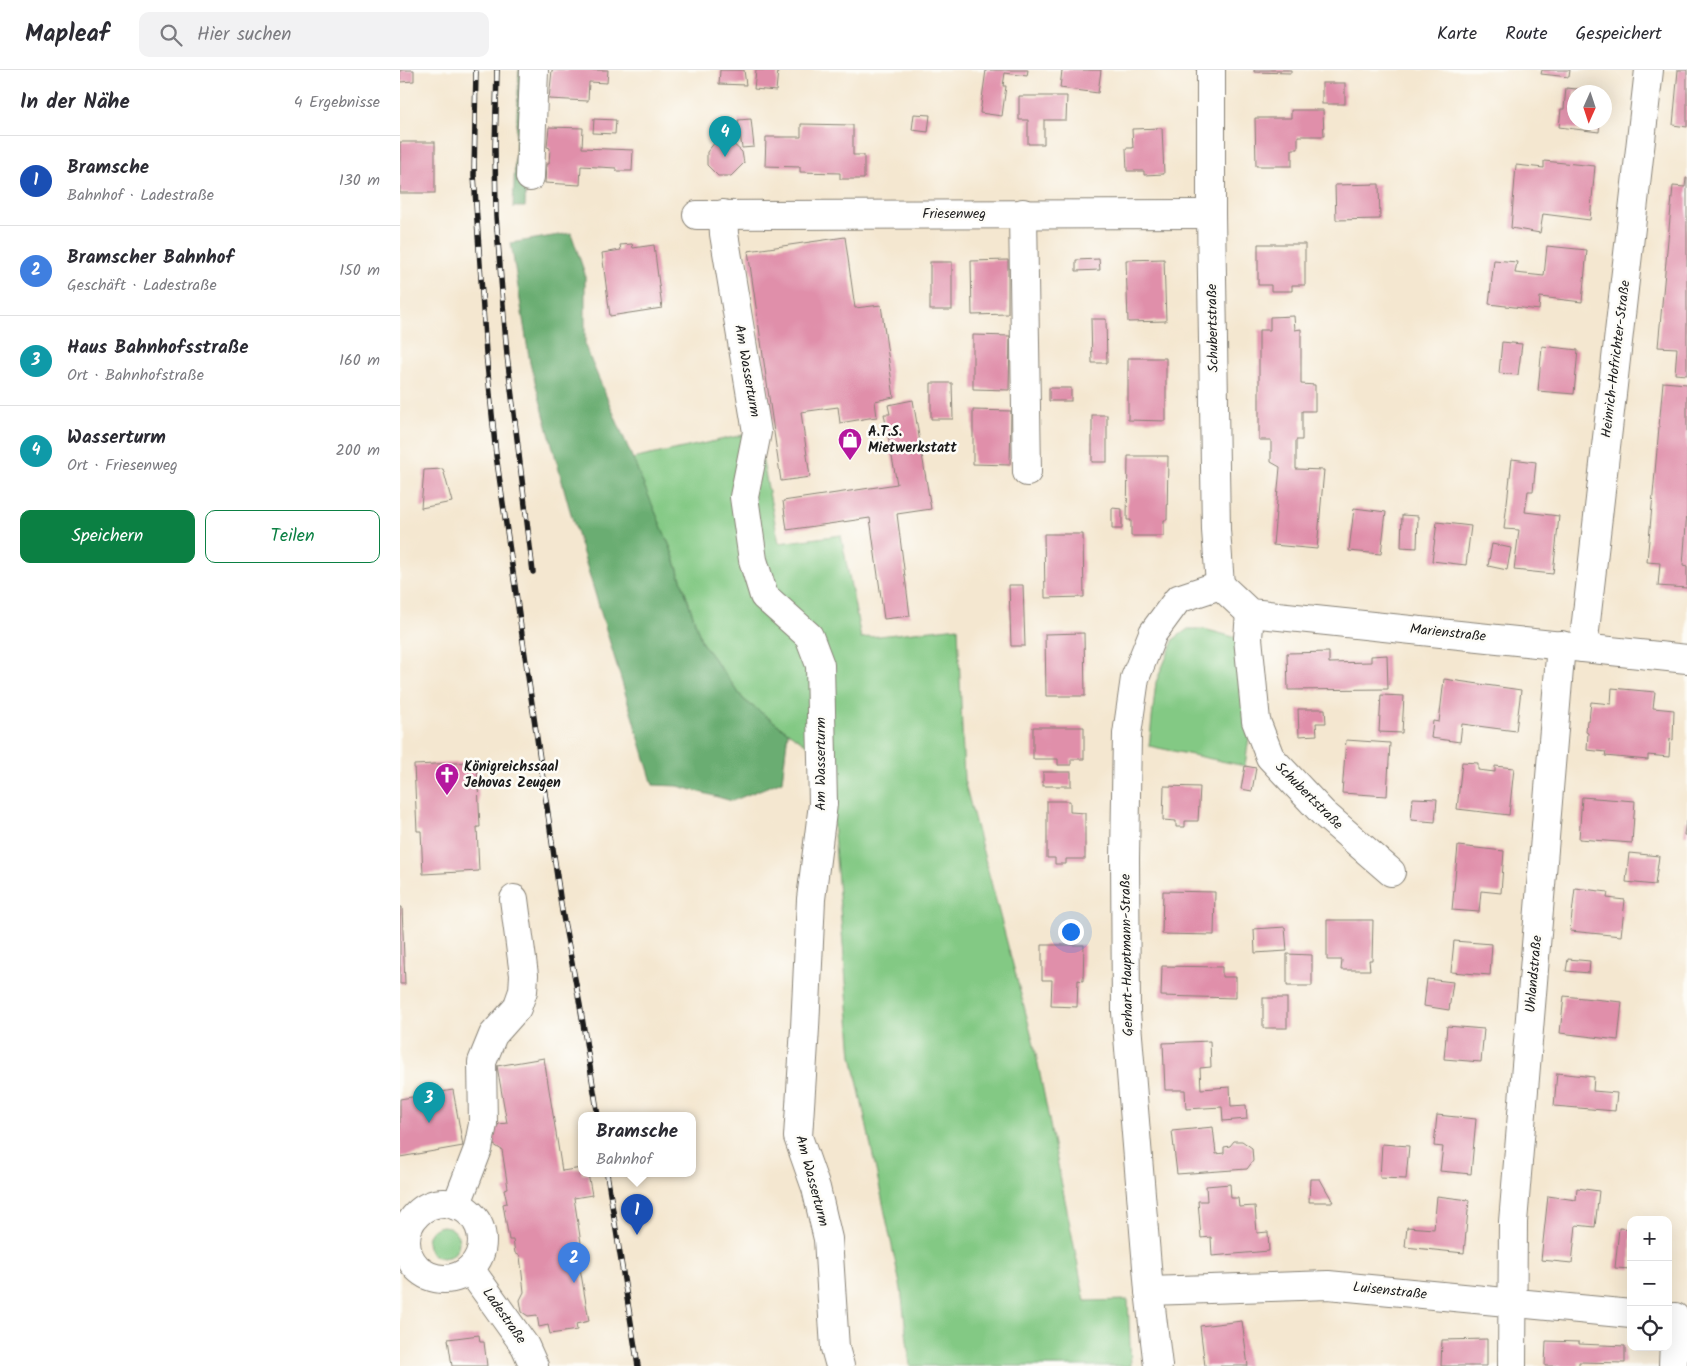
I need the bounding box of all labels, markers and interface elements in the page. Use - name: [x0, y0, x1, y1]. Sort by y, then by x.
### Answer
- search box: [139, 12, 489, 57]
- text: Mapleaf: [25, 15, 109, 54]
- text: Hier suchen: [197, 20, 291, 50]
- text: Karte: [1437, 20, 1477, 49]
- text: Route: [1505, 20, 1548, 49]
- text: Gespeichert: [1576, 20, 1662, 49]
- icon: search: [157, 21, 185, 49]
- north arrow: [1567, 85, 1612, 130]
- text: In der Nähe: [20, 86, 130, 119]
- text: 4 Ergebnisse: [294, 90, 380, 115]
- pin: 4: [709, 116, 741, 157]
- text: Bramsche: [67, 153, 149, 183]
- text: 1: [34, 168, 38, 193]
- text: 130 m: [339, 168, 380, 193]
- text: Bahnhof · Ladestraße: [67, 183, 214, 208]
- street label: Friesenweg: [922, 203, 986, 225]
- text: Bramscher Bahnhof: [67, 243, 234, 273]
- text: 2: [31, 258, 41, 283]
- text: 150 m: [339, 258, 380, 283]
- text: Geschäft · Ladestraße: [67, 273, 217, 298]
- street label: Heinrich-Hofrichter-Straße: [1595, 278, 1637, 439]
- street label: Schubertstraße: [1201, 283, 1225, 373]
- street label: Am Wasserturm: [728, 323, 766, 419]
- text: Haus Bahnhofsstraße: [67, 333, 248, 363]
- text: 3: [32, 348, 40, 373]
- text: 160 m: [339, 348, 380, 373]
- text: Ort · Bahnhofstraße: [67, 363, 204, 388]
- place label: A.T.S. Mietwerkstatt: [868, 421, 957, 459]
- text: Wasserturm: [67, 423, 166, 453]
- shop icon: A.T.S. Mietwerkstatt: [837, 427, 863, 461]
- text: 4: [32, 438, 40, 463]
- text: 200 m: [336, 438, 380, 463]
- text: Ort · Friesenweg: [67, 453, 178, 478]
- button: Speichern: [20, 510, 195, 563]
- button: Teilen: [205, 510, 380, 563]
- street label: Marienstraße: [1409, 618, 1488, 648]
- street label: Am Wasserturm: [810, 717, 832, 811]
- place label: Königreichssaal Jehovas Zeugen: [464, 756, 561, 794]
- street label: Schubertstraße: [1270, 757, 1349, 836]
- church icon: Königreichssaal Jehovas Zeugen: [434, 762, 460, 796]
- street label: Gerhart-Hauptmann-Straße: [1115, 873, 1139, 1036]
- your location: [1058, 919, 1084, 945]
- street label: Uhlandstraße: [1520, 934, 1548, 1014]
- pin: 3: [413, 1082, 445, 1123]
- popup: [578, 1112, 696, 1177]
- text: Bramsche: [596, 1117, 678, 1147]
- street label: Am Wasserturm: [789, 1133, 835, 1229]
- text: Bahnhof: [596, 1147, 653, 1172]
- pin: 1: [621, 1194, 653, 1235]
- map controls: [1627, 1216, 1672, 1351]
- button: +: [1627, 1216, 1672, 1261]
- pin: 2: [558, 1242, 590, 1283]
- button: −: [1627, 1261, 1672, 1306]
- street label: Luisenstraße: [1352, 1276, 1429, 1306]
- street label: Ladestraße: [476, 1283, 532, 1349]
- button: locate: [1627, 1306, 1672, 1351]

